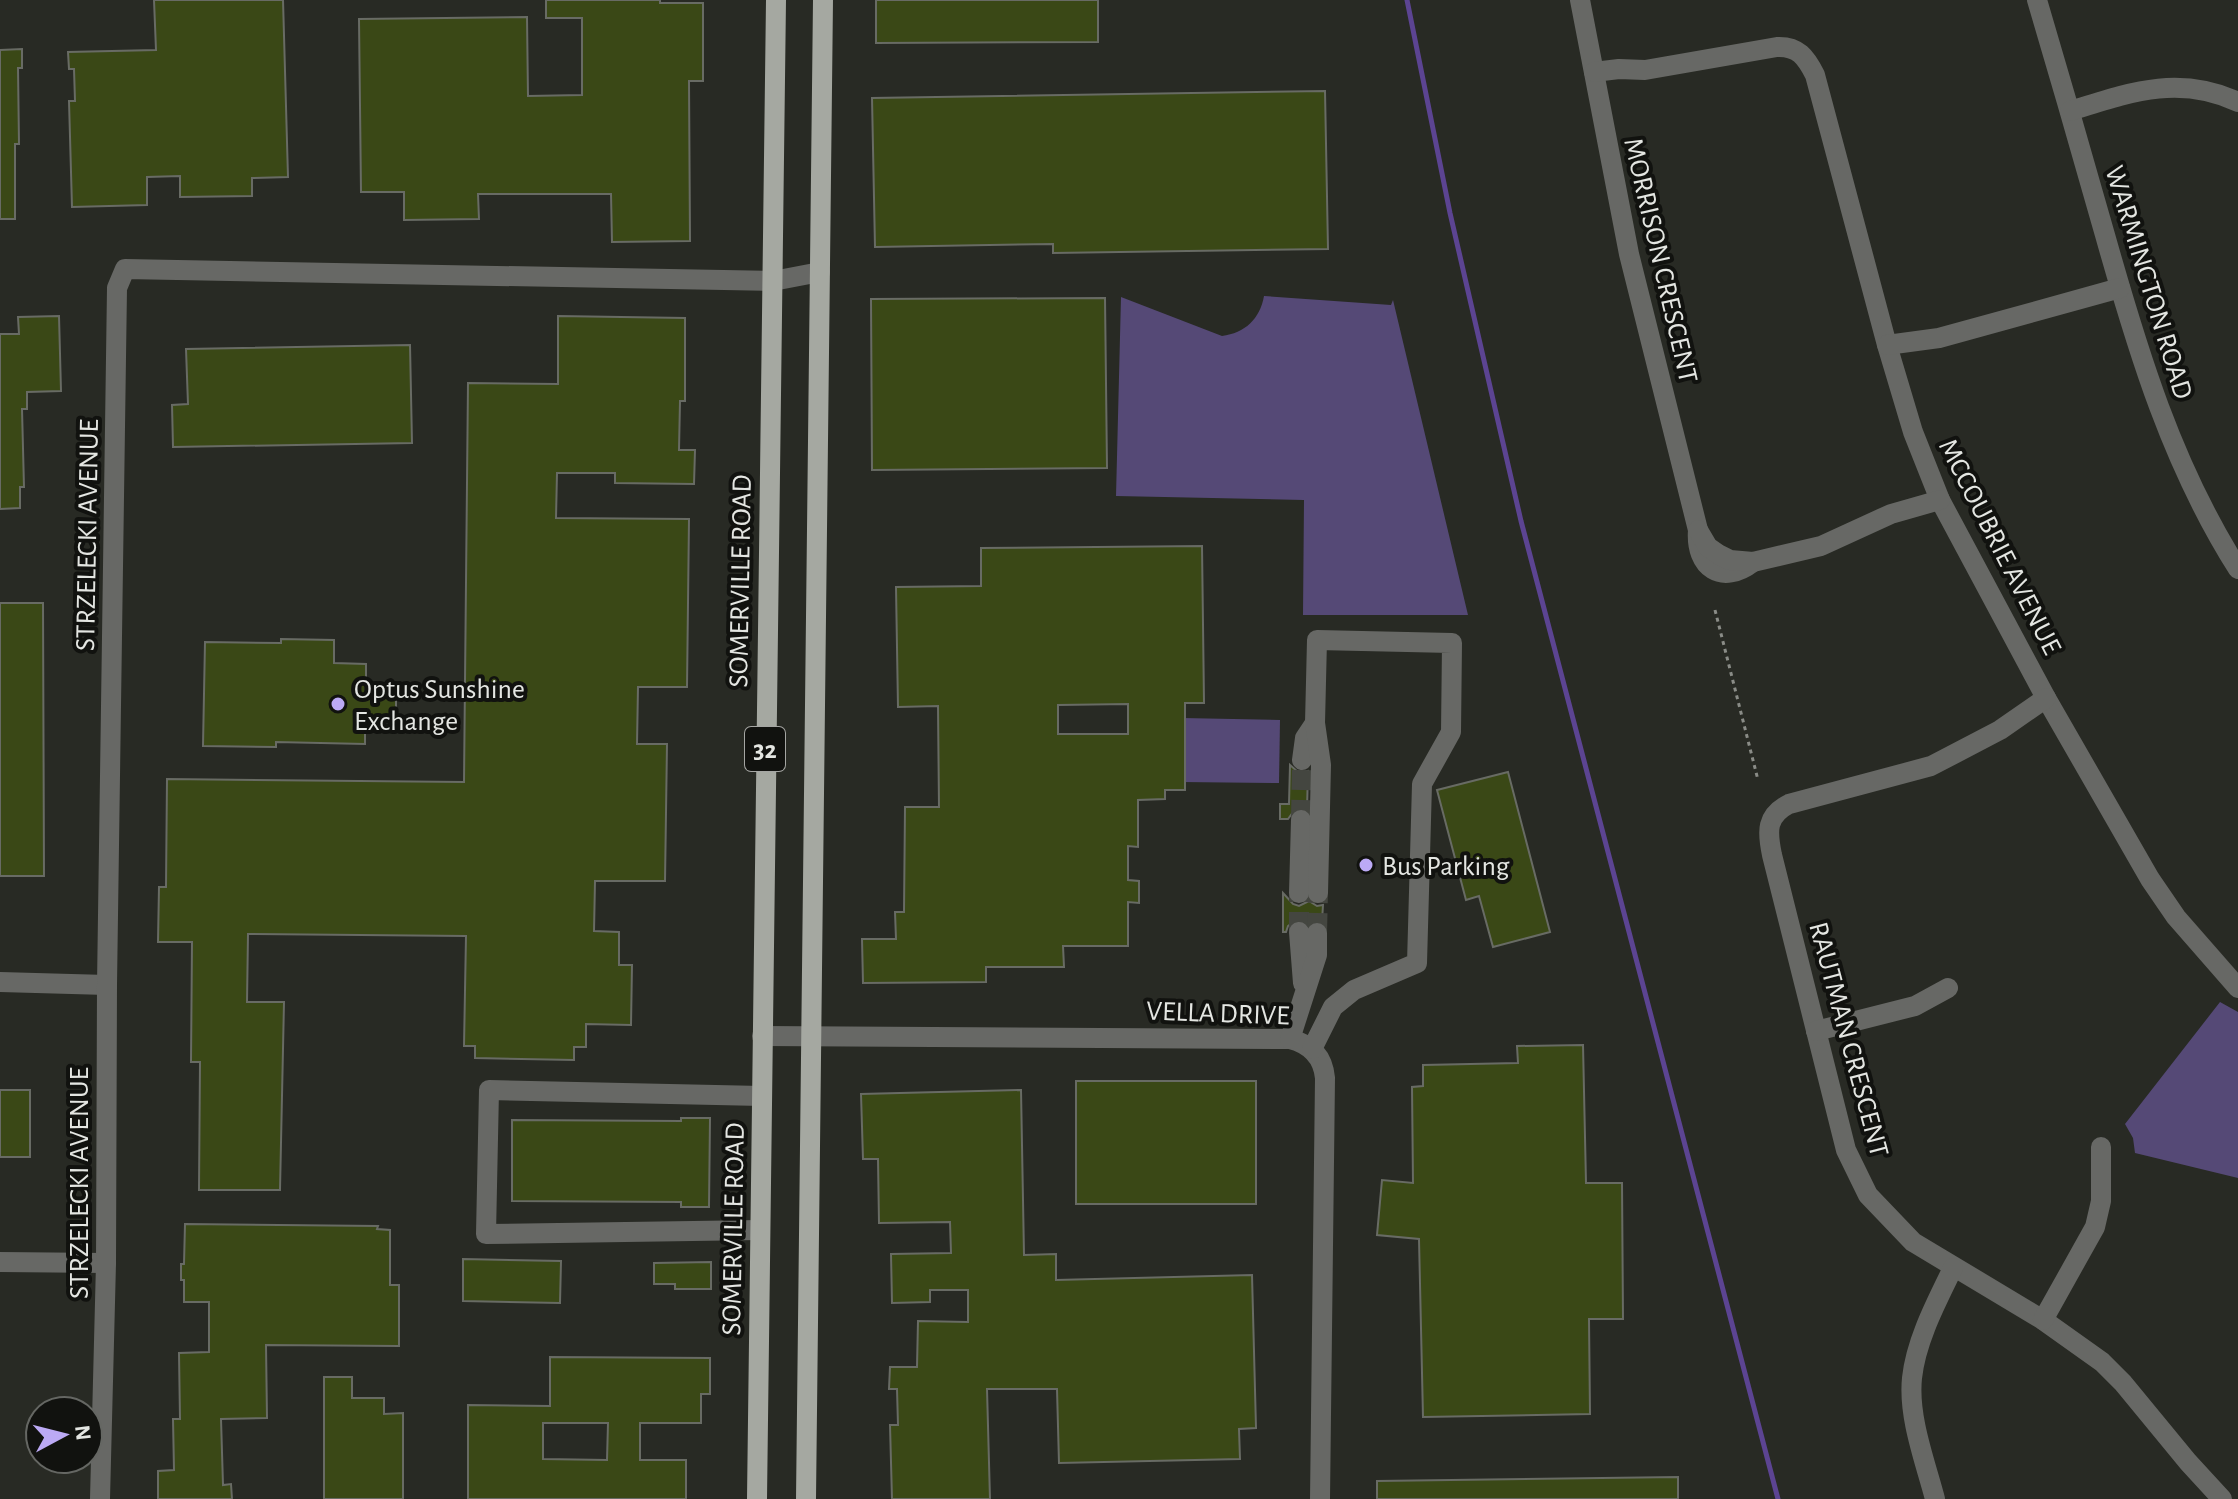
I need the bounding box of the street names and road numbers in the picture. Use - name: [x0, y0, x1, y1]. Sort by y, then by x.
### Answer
- street label: MORRISON CRESCENT: [1618, 135, 1702, 386]
- street label: WARMINGTON ROAD: [2099, 163, 2197, 402]
- street label: STRZELECKI AVENUE: [72, 419, 104, 651]
- street label: MCCOUBRIE AVENUE: [1933, 435, 2066, 659]
- street label: SOMERVILLE ROAD: [725, 474, 757, 688]
- road number: 32: [745, 727, 785, 771]
- street label: RAUTMAN CRESCENT: [1803, 919, 1893, 1160]
- street label: VELLA DRIVE: [1146, 998, 1290, 1030]
- street label: STRZELECKI AVENUE: [66, 1067, 94, 1299]
- street label: SOMERVILLE ROAD: [718, 1122, 750, 1336]

